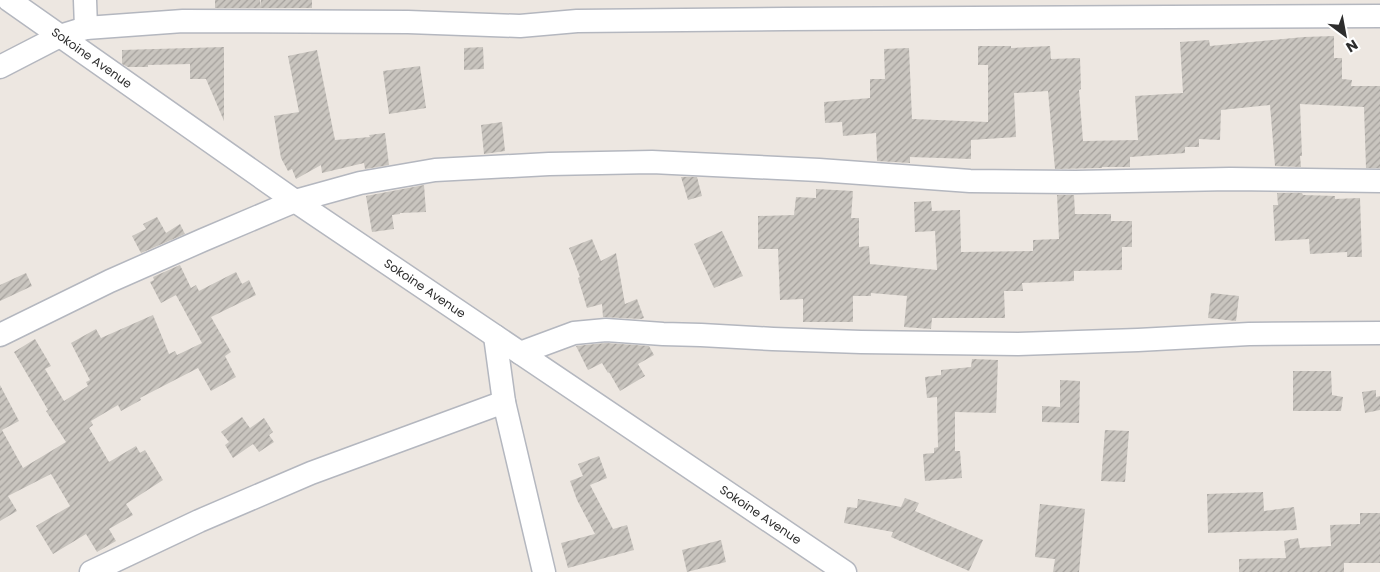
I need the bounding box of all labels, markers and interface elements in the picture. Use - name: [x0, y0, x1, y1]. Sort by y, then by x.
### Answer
- north arrow: [1320, 10, 1370, 60]
- street label: Sokoine Avenue: [48, 23, 136, 92]
- text: N: [1342, 35, 1362, 57]
- street label: Sokoine Avenue: [381, 254, 469, 322]
- street label: Sokoine Avenue: [717, 481, 805, 548]

